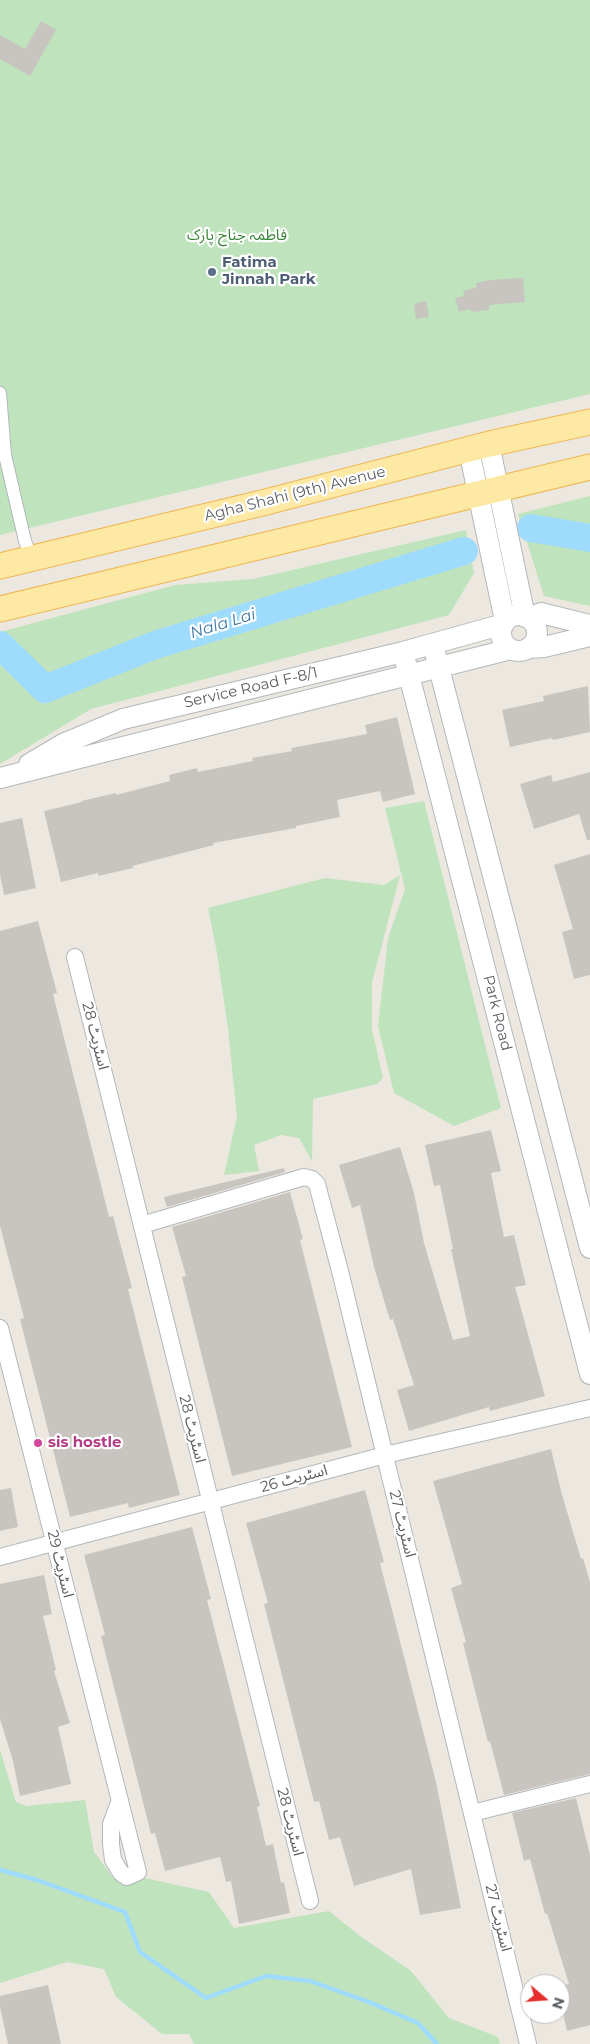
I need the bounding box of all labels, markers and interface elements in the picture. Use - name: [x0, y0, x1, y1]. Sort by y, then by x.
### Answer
- park label: فاطمہ جناح پارک: [187, 227, 287, 245]
- place label: Fatima Jinnah Park: [222, 254, 315, 289]
- marker: Fatima Jinnah Park: [206, 266, 218, 278]
- street label: Agha Shahi (9th) Avenue: [203, 463, 387, 525]
- water label: Nala Lai: [188, 605, 258, 643]
- street label: Service Road F-8/1: [182, 664, 320, 712]
- street label: Park Road: [479, 973, 515, 1053]
- street label: اسٹریٹ 28: [78, 1000, 112, 1072]
- street label: اسٹریٹ 28: [175, 1393, 209, 1465]
- place label: sis hostle: [48, 1434, 121, 1452]
- marker: sis hostle: [32, 1437, 44, 1449]
- street label: اسٹریٹ 26: [258, 1461, 330, 1497]
- street label: اسٹریٹ 27: [385, 1489, 419, 1559]
- street label: اسٹریٹ 29: [43, 1528, 77, 1600]
- street label: اسٹریٹ 28: [273, 1786, 307, 1858]
- street label: اسٹریٹ 27: [481, 1883, 515, 1953]
- north arrow: [520, 1974, 570, 2024]
- text: N: [548, 1995, 569, 2011]

